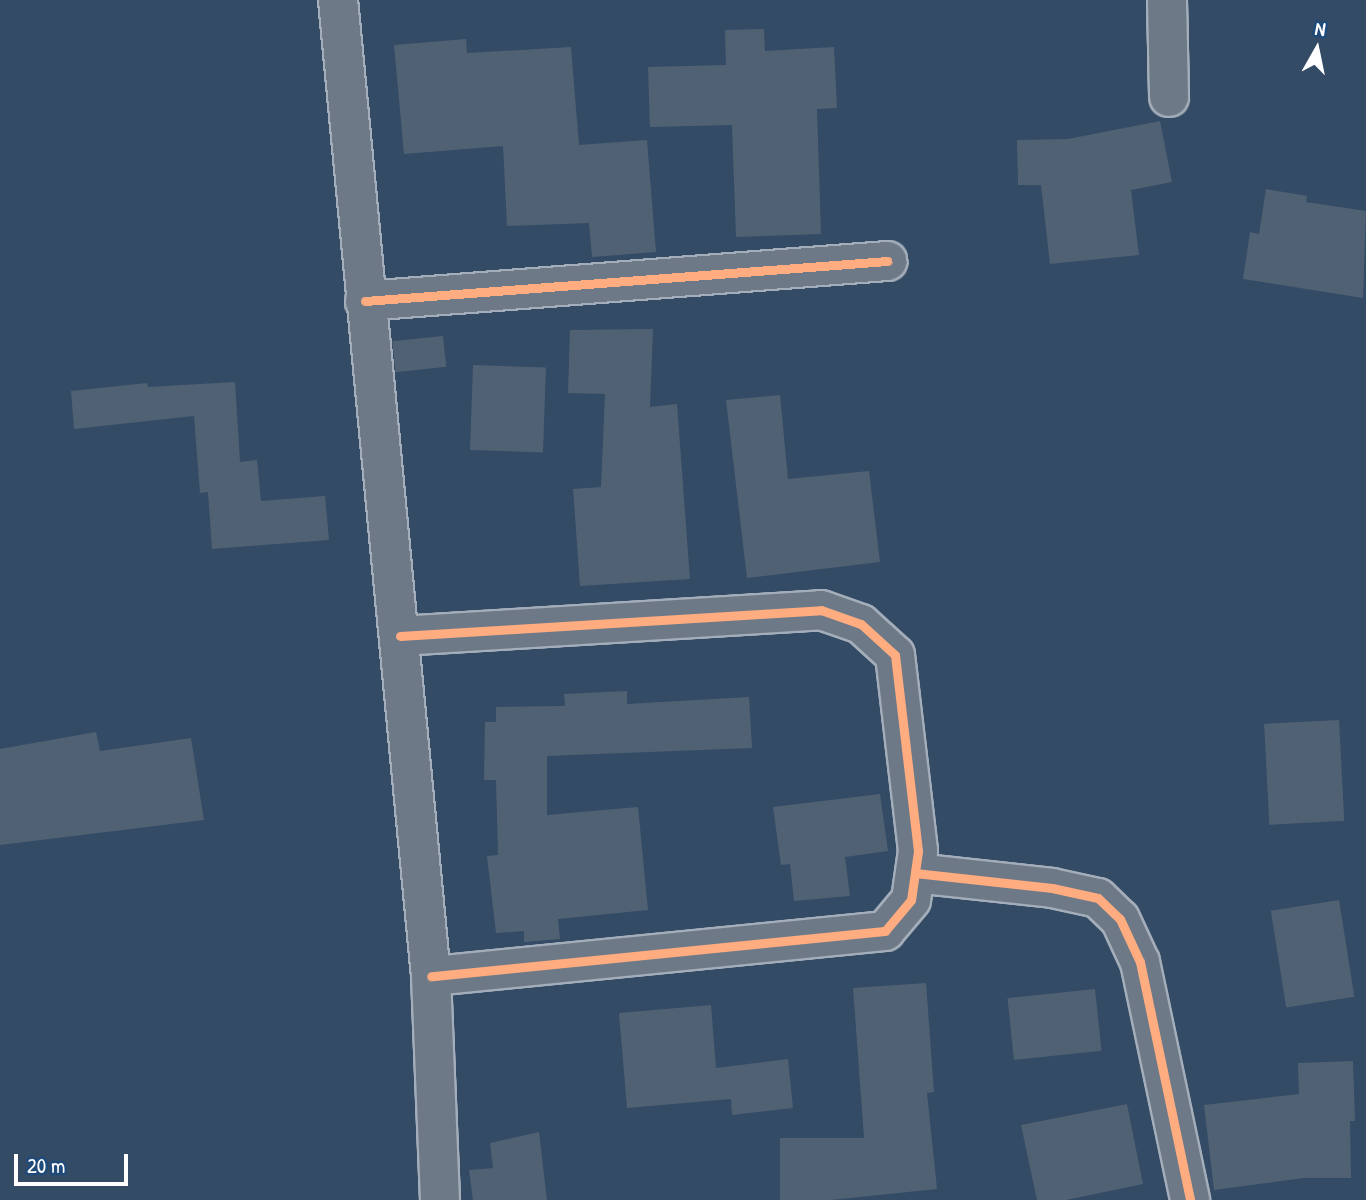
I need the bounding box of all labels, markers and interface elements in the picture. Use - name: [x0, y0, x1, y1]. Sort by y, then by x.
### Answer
- north arrow: [1282, 14, 1352, 84]
- text: N: [1313, 15, 1327, 42]
- scale bar: [18, 1140, 131, 1184]
- text: 20 m: [27, 1151, 65, 1180]

